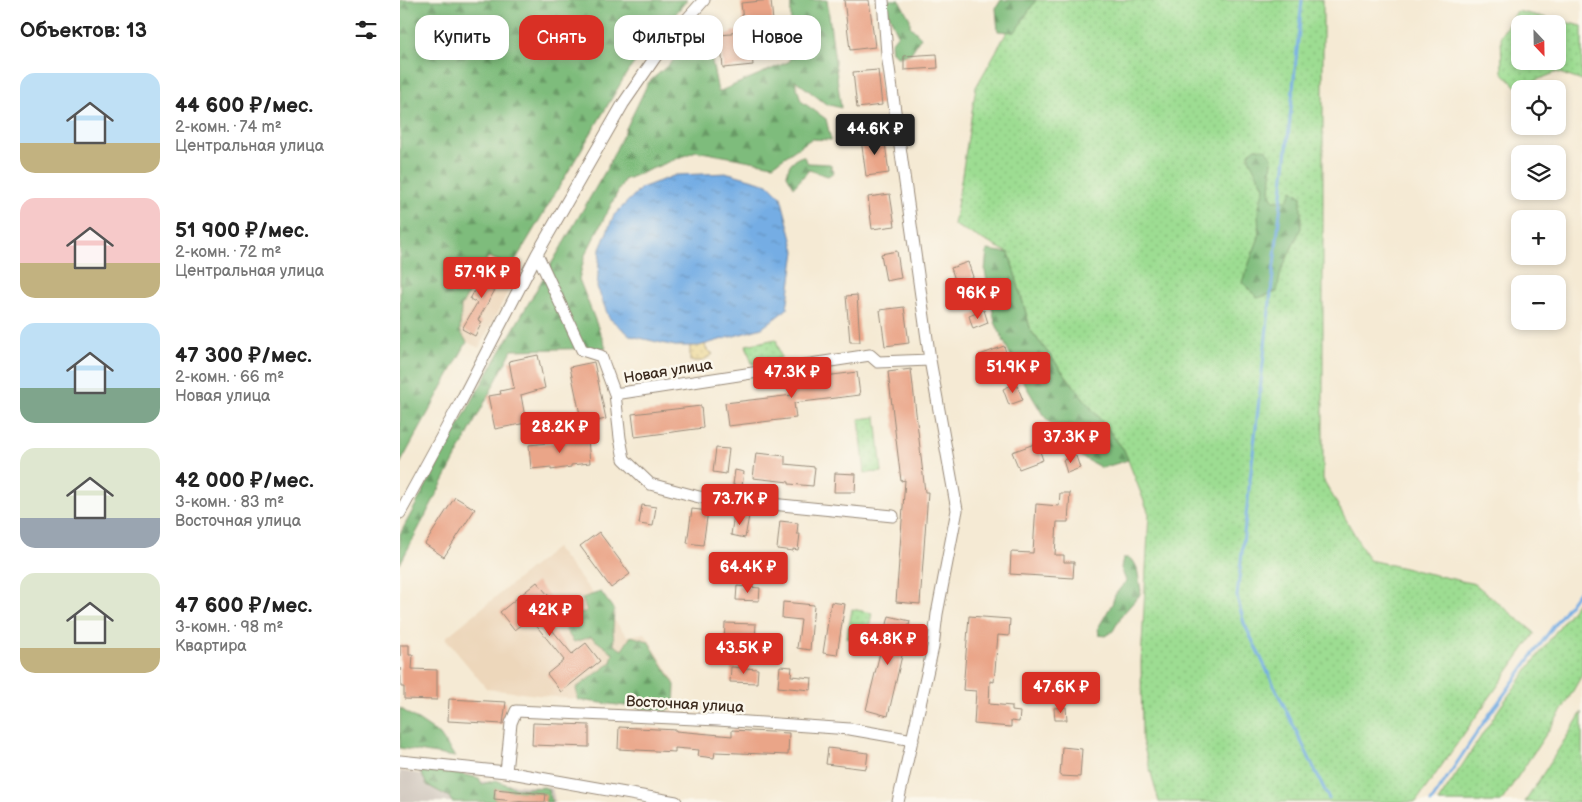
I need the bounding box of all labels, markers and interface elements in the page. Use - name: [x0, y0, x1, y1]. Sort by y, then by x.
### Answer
- chip: Купить: [415, 15, 509, 60]
- chip: Снять: [519, 15, 604, 60]
- chip: Фильтры: [614, 15, 723, 60]
- chip: Новое: [733, 15, 821, 60]
- north arrow: [1511, 15, 1566, 70]
- map controls: [1511, 15, 1566, 330]
- icon: filters: [352, 16, 380, 44]
- text: Объектов: 13: [20, 18, 147, 43]
- button: locate: [1511, 80, 1566, 135]
- icon: home: [60, 93, 120, 153]
- text: 44 600 ₽/мес.: [175, 93, 313, 118]
- pin: 44.6K ₽: [829, 114, 921, 156]
- text: 2-комн. · 74 m²: [175, 118, 282, 137]
- text: 44.6K ₽: [847, 120, 903, 139]
- text: Центральная улица: [175, 137, 324, 156]
- button: layers: [1511, 145, 1566, 200]
- button: +: [1511, 210, 1566, 265]
- icon: home: [60, 218, 120, 278]
- text: 51 900 ₽/мес.: [175, 218, 309, 243]
- text: 2-комн. · 72 m²: [175, 243, 281, 262]
- pin: 57.9K ₽: [436, 256, 528, 299]
- text: Центральная улица: [175, 262, 324, 281]
- text: 57.9K ₽: [454, 263, 510, 282]
- button: −: [1511, 275, 1566, 330]
- pin: 96K ₽: [943, 278, 1013, 320]
- text: 96K ₽: [956, 284, 1000, 303]
- icon: home: [60, 343, 120, 403]
- text: 47 300 ₽/мес.: [175, 343, 312, 368]
- pin: 51.9K ₽: [967, 352, 1059, 394]
- street label: Новая улица: [622, 355, 714, 388]
- pin: 47.3K ₽: [746, 356, 838, 399]
- text: 51.9K ₽: [986, 358, 1040, 377]
- text: 47.3K ₽: [764, 363, 820, 382]
- text: 2-комн. · 66 m²: [175, 368, 284, 387]
- text: Новая улица: [175, 387, 271, 406]
- pin: 28.2K ₽: [514, 412, 606, 454]
- text: 28.2K ₽: [532, 418, 588, 437]
- pin: 37.3K ₽: [1025, 422, 1117, 464]
- text: 37.3K ₽: [1043, 428, 1099, 447]
- icon: home: [60, 468, 120, 528]
- text: 42 000 ₽/мес.: [175, 468, 314, 493]
- pin: 73.7K ₽: [694, 484, 786, 526]
- text: 73.7K ₽: [712, 490, 768, 509]
- text: 3-комн. · 83 m²: [175, 493, 284, 512]
- text: Восточная улица: [175, 512, 301, 531]
- pin: 64.4K ₽: [702, 552, 794, 594]
- text: 64.4K ₽: [720, 558, 776, 577]
- icon: home: [60, 593, 120, 653]
- text: 47 600 ₽/мес.: [175, 593, 312, 618]
- pin: 42K ₽: [515, 594, 585, 637]
- text: 42K ₽: [528, 601, 572, 620]
- text: 3-комн. · 98 m²: [175, 618, 283, 637]
- pin: 64.8K ₽: [842, 624, 934, 666]
- text: 64.8K ₽: [860, 630, 916, 649]
- pin: 43.5K ₽: [698, 632, 790, 675]
- text: Квартира: [175, 637, 247, 656]
- text: 43.5K ₽: [716, 639, 772, 658]
- pin: 47.6K ₽: [1015, 672, 1107, 714]
- text: 47.6K ₽: [1033, 678, 1089, 697]
- street label: Восточная улица: [625, 692, 745, 717]

